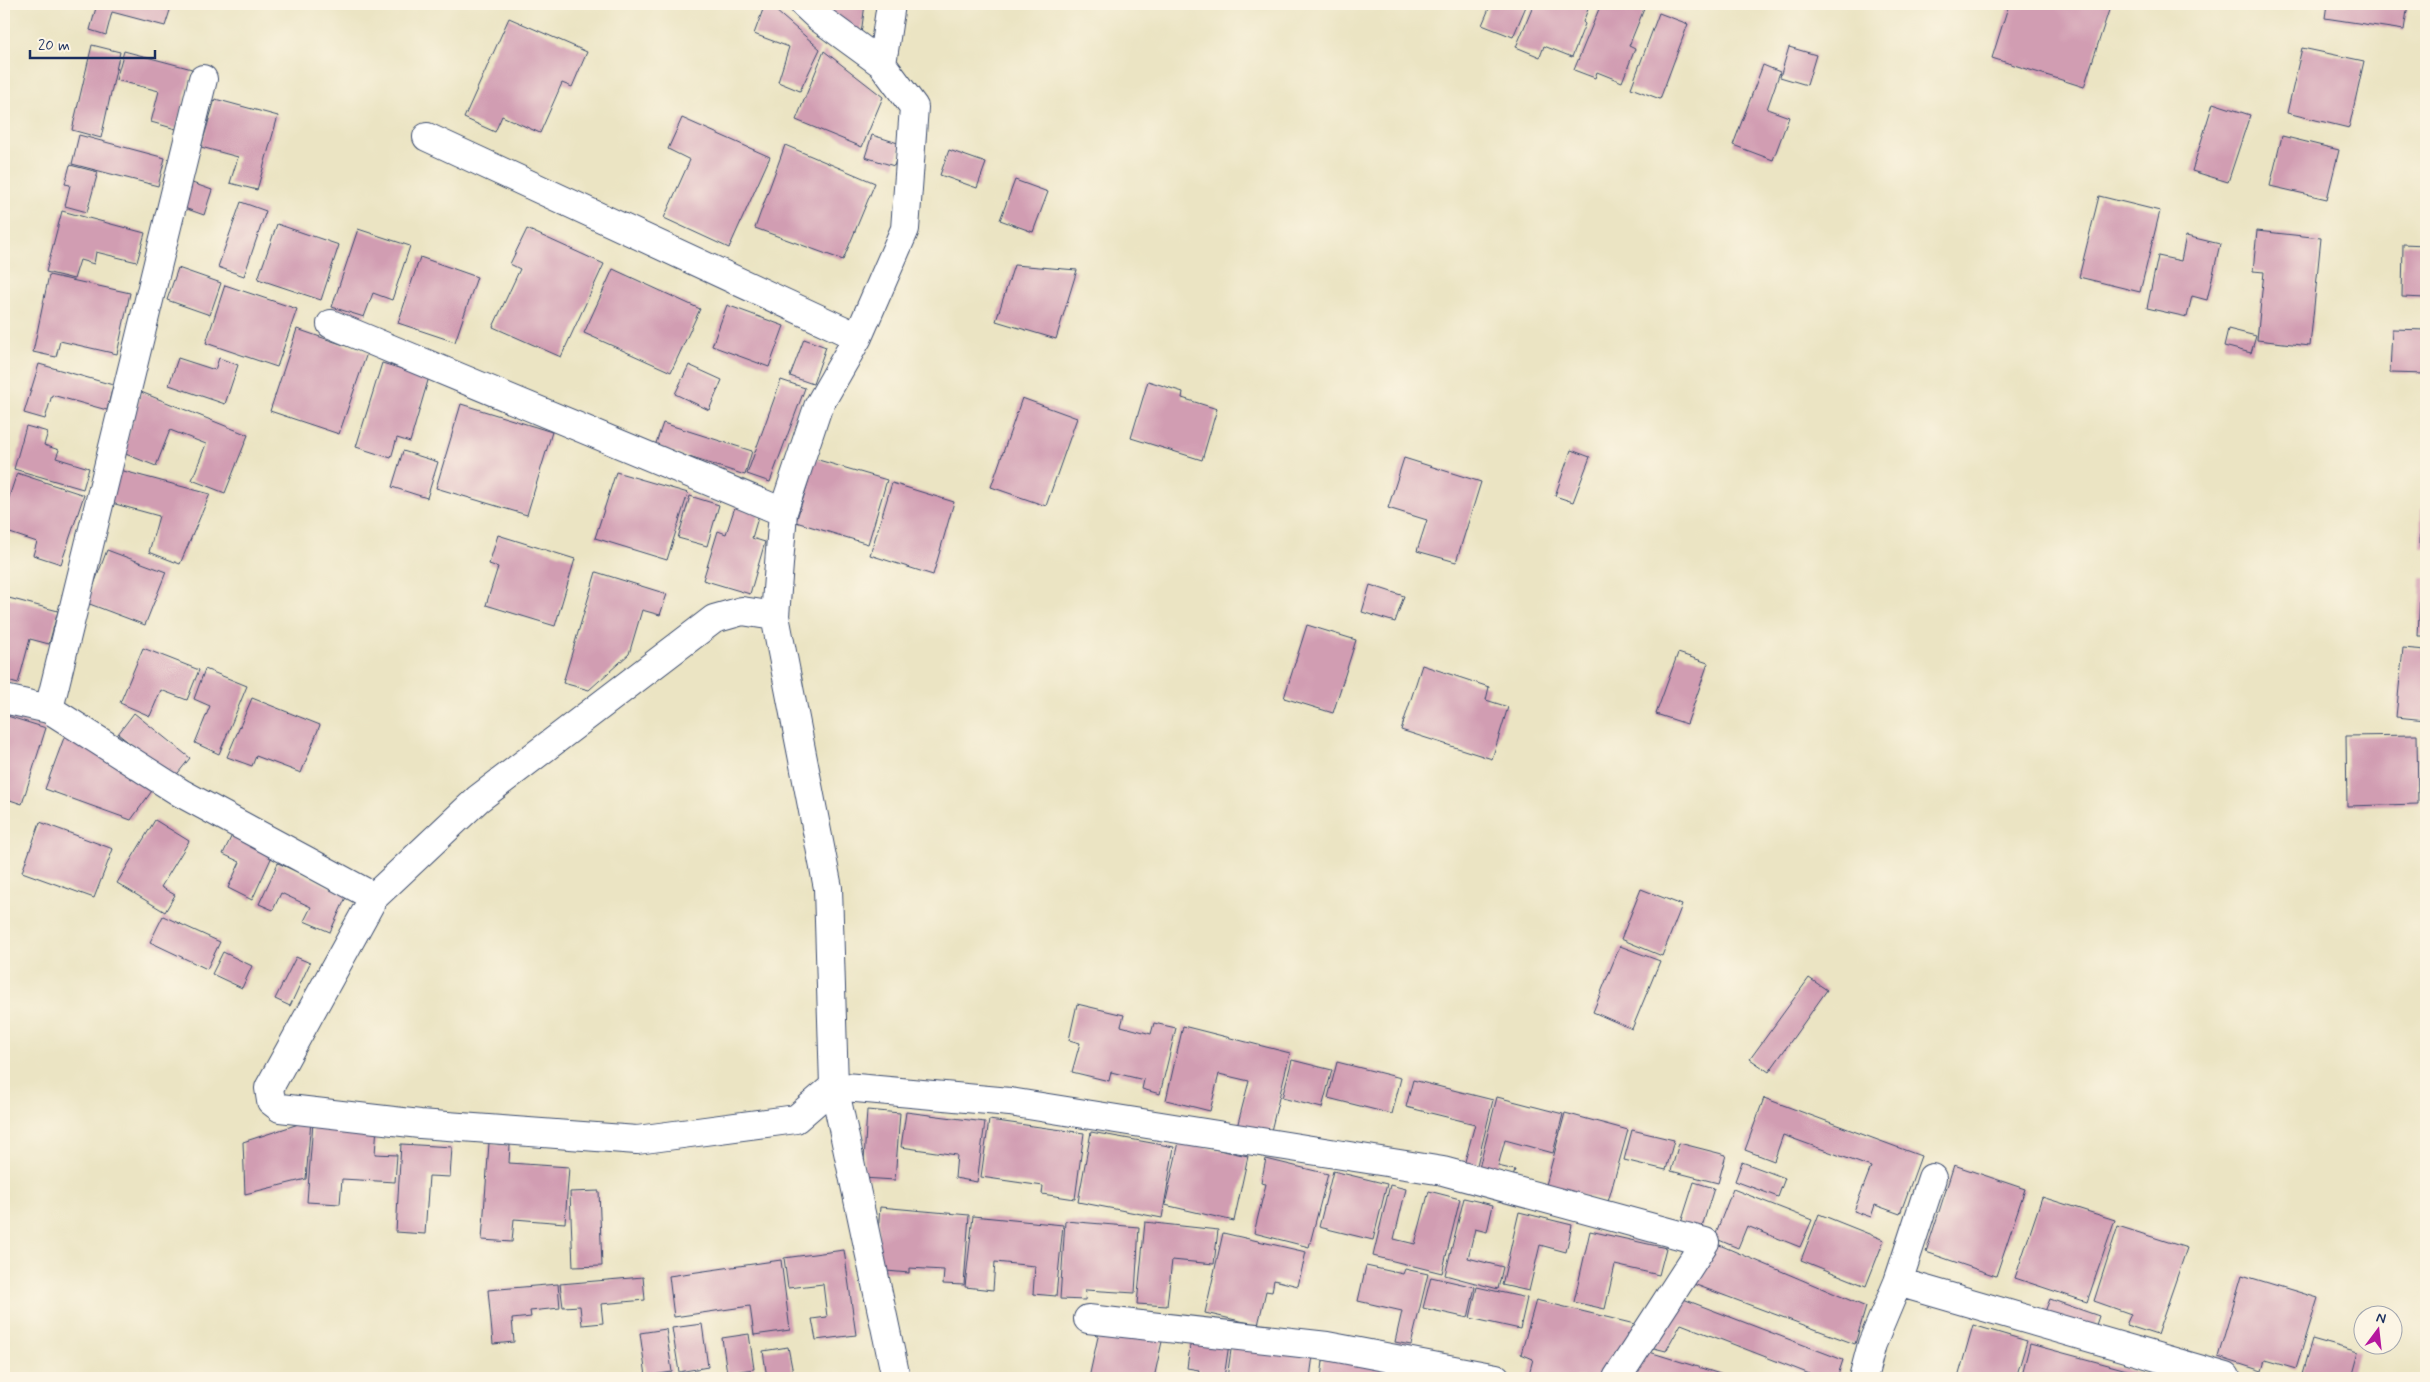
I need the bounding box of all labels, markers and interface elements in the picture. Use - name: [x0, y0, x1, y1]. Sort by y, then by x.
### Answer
- scale bar: [30, 28, 155, 60]
- text: 20 m: [38, 36, 70, 56]
- north arrow: [2352, 1304, 2402, 1354]
- text: N: [2374, 1309, 2388, 1328]

